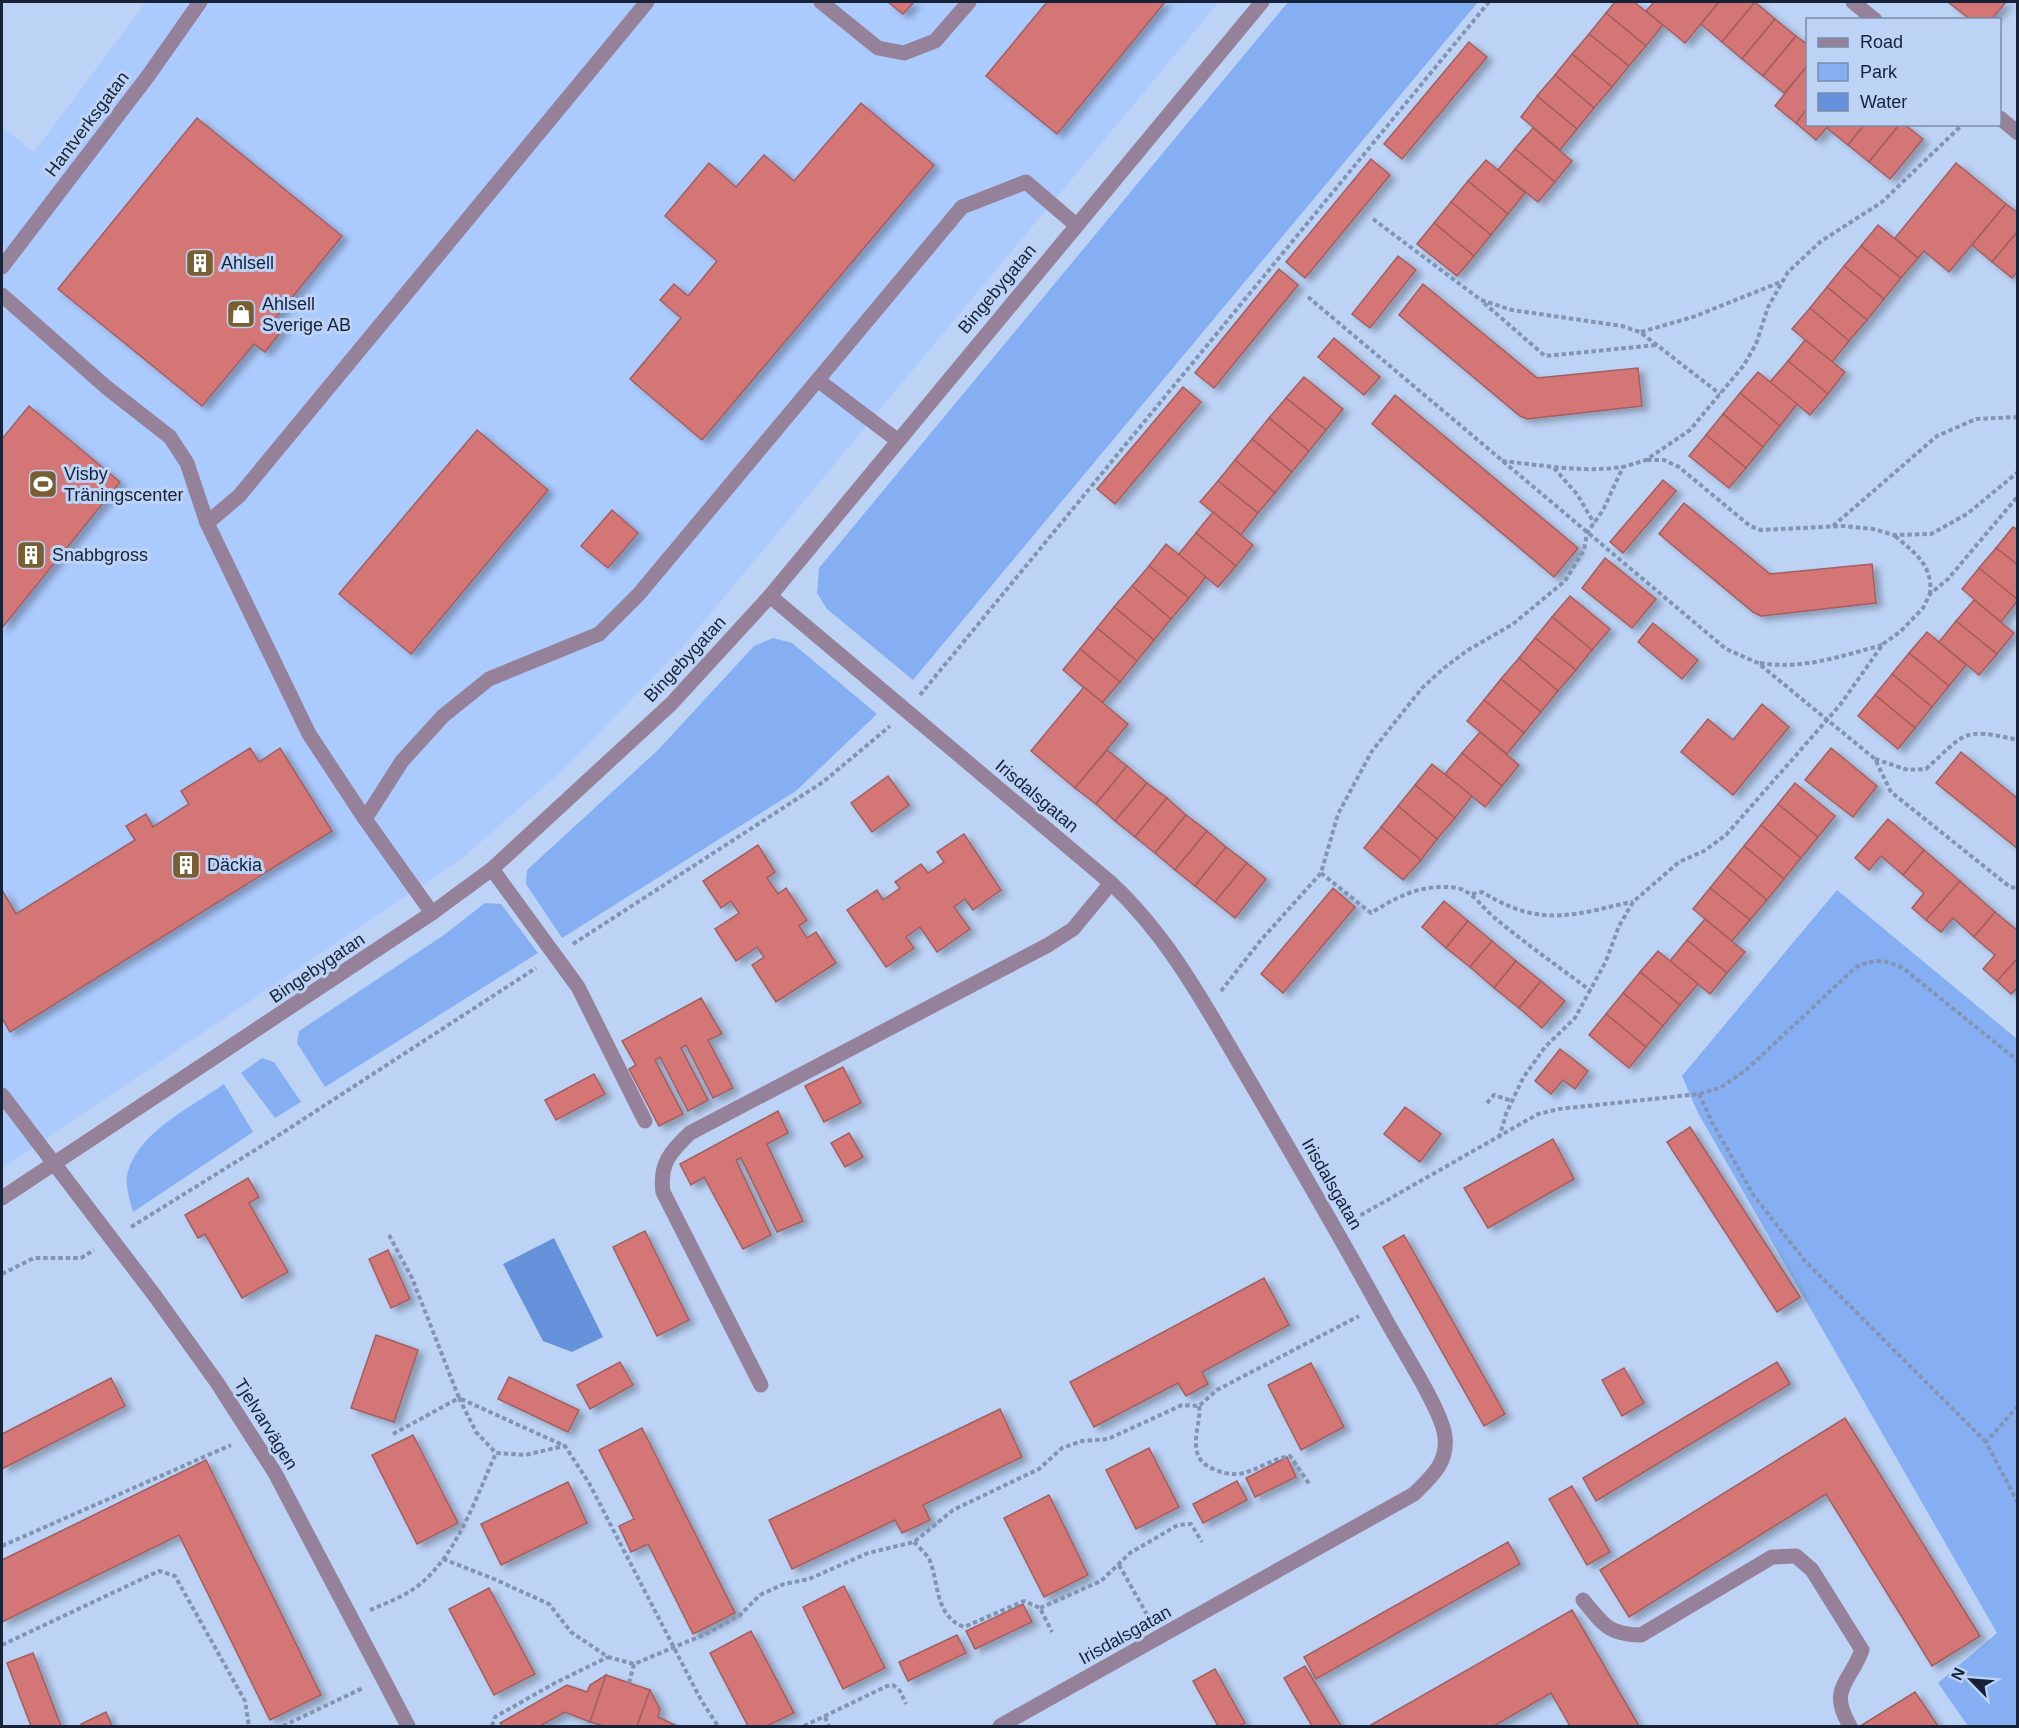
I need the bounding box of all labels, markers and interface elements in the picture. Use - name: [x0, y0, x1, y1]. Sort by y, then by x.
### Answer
- legend: [1806, 18, 2001, 126]
- text: Road: [1860, 32, 1903, 52]
- text: Park: [1860, 62, 1898, 82]
- street label: Hantverksgatan: [41, 68, 133, 180]
- text: Water: [1860, 92, 1907, 112]
- street label: Bingebygatan: [954, 240, 1040, 338]
- building icon: Ahlsell: [184, 247, 216, 279]
- place label: Ahlsell: [221, 253, 274, 273]
- place label: Ahlsell Sverige AB: [262, 294, 351, 335]
- shop icon: Ahlsell Sverige AB: [225, 298, 257, 330]
- place label: Visby Träningscenter: [64, 464, 183, 505]
- sports icon: Visby Träningscenter: [27, 468, 59, 500]
- building icon: Snabbgross: [15, 539, 47, 571]
- place label: Snabbgross: [52, 545, 148, 565]
- street label: Bingebygatan: [640, 612, 730, 706]
- street label: Irisdalsgatan: [991, 756, 1083, 836]
- building icon: Däckia: [170, 849, 202, 881]
- place label: Däckia: [207, 855, 263, 875]
- street label: Bingebygatan: [266, 929, 368, 1007]
- street label: Irisdalsgatan: [1298, 1135, 1366, 1233]
- street label: Tjelvarvägen: [230, 1375, 302, 1473]
- street label: Irisdalsgatan: [1076, 1602, 1174, 1668]
- north arrow: [1941, 1650, 2001, 1710]
- text: N: [1948, 1665, 1968, 1683]

